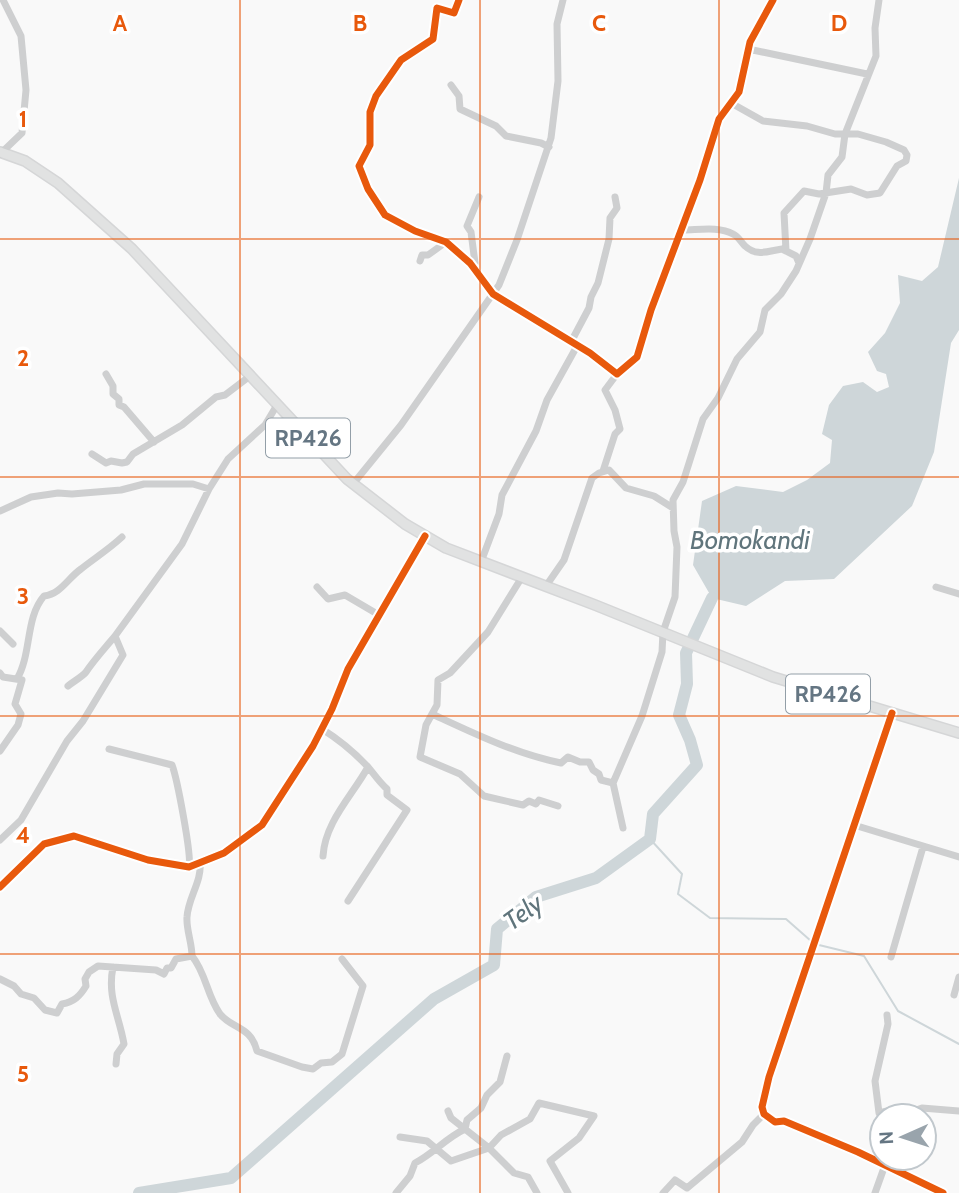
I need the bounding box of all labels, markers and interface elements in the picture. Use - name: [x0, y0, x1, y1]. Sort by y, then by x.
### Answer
- text: A: [113, 9, 128, 37]
- text: B: [353, 9, 367, 37]
- text: C: [592, 9, 606, 37]
- text: D: [831, 9, 847, 37]
- text: 1: [19, 105, 27, 133]
- text: 2: [17, 344, 29, 372]
- road number: RP426: [266, 418, 350, 458]
- water label: Bomokandi: [690, 524, 810, 556]
- text: 3: [17, 582, 29, 610]
- road number: RP426: [786, 674, 870, 714]
- text: 4: [16, 821, 30, 849]
- water label: Tely: [497, 886, 550, 937]
- text: 5: [17, 1060, 29, 1088]
- north arrow: [868, 1102, 938, 1172]
- text: N: [875, 1131, 898, 1145]

